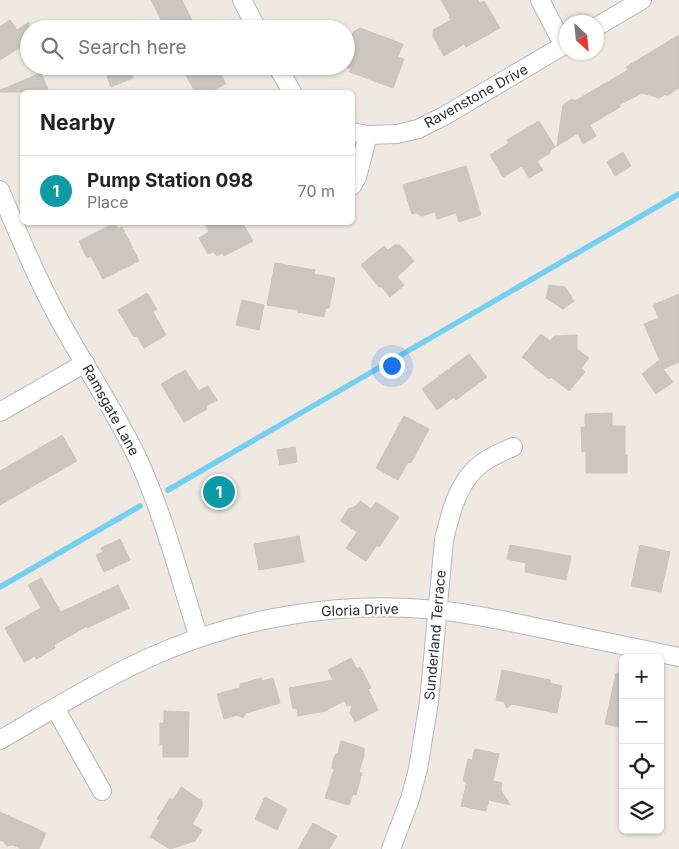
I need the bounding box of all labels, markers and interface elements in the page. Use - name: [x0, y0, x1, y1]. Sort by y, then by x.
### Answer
- north arrow: [559, 15, 604, 60]
- search box: [20, 20, 355, 75]
- icon: search: [38, 34, 66, 62]
- text: Search here: [78, 36, 187, 59]
- street label: Ravenstone Drive: [421, 60, 531, 131]
- text: Nearby: [40, 110, 115, 135]
- text: Pump Station 098: [87, 169, 253, 192]
- text: 1: [53, 181, 59, 201]
- text: 70 m: [298, 181, 335, 201]
- text: Place: [87, 192, 129, 212]
- your location: [379, 353, 405, 379]
- street label: Ramsgate Lane: [79, 361, 144, 458]
- pin: 1: [203, 473, 235, 511]
- street label: Sunderland Terrace: [420, 569, 449, 701]
- street label: Gloria Drive: [321, 600, 399, 619]
- map controls: [619, 654, 664, 834]
- button: +: [619, 654, 664, 699]
- button: −: [619, 699, 664, 744]
- button: locate: [619, 744, 664, 789]
- button: layers: [619, 789, 664, 834]

